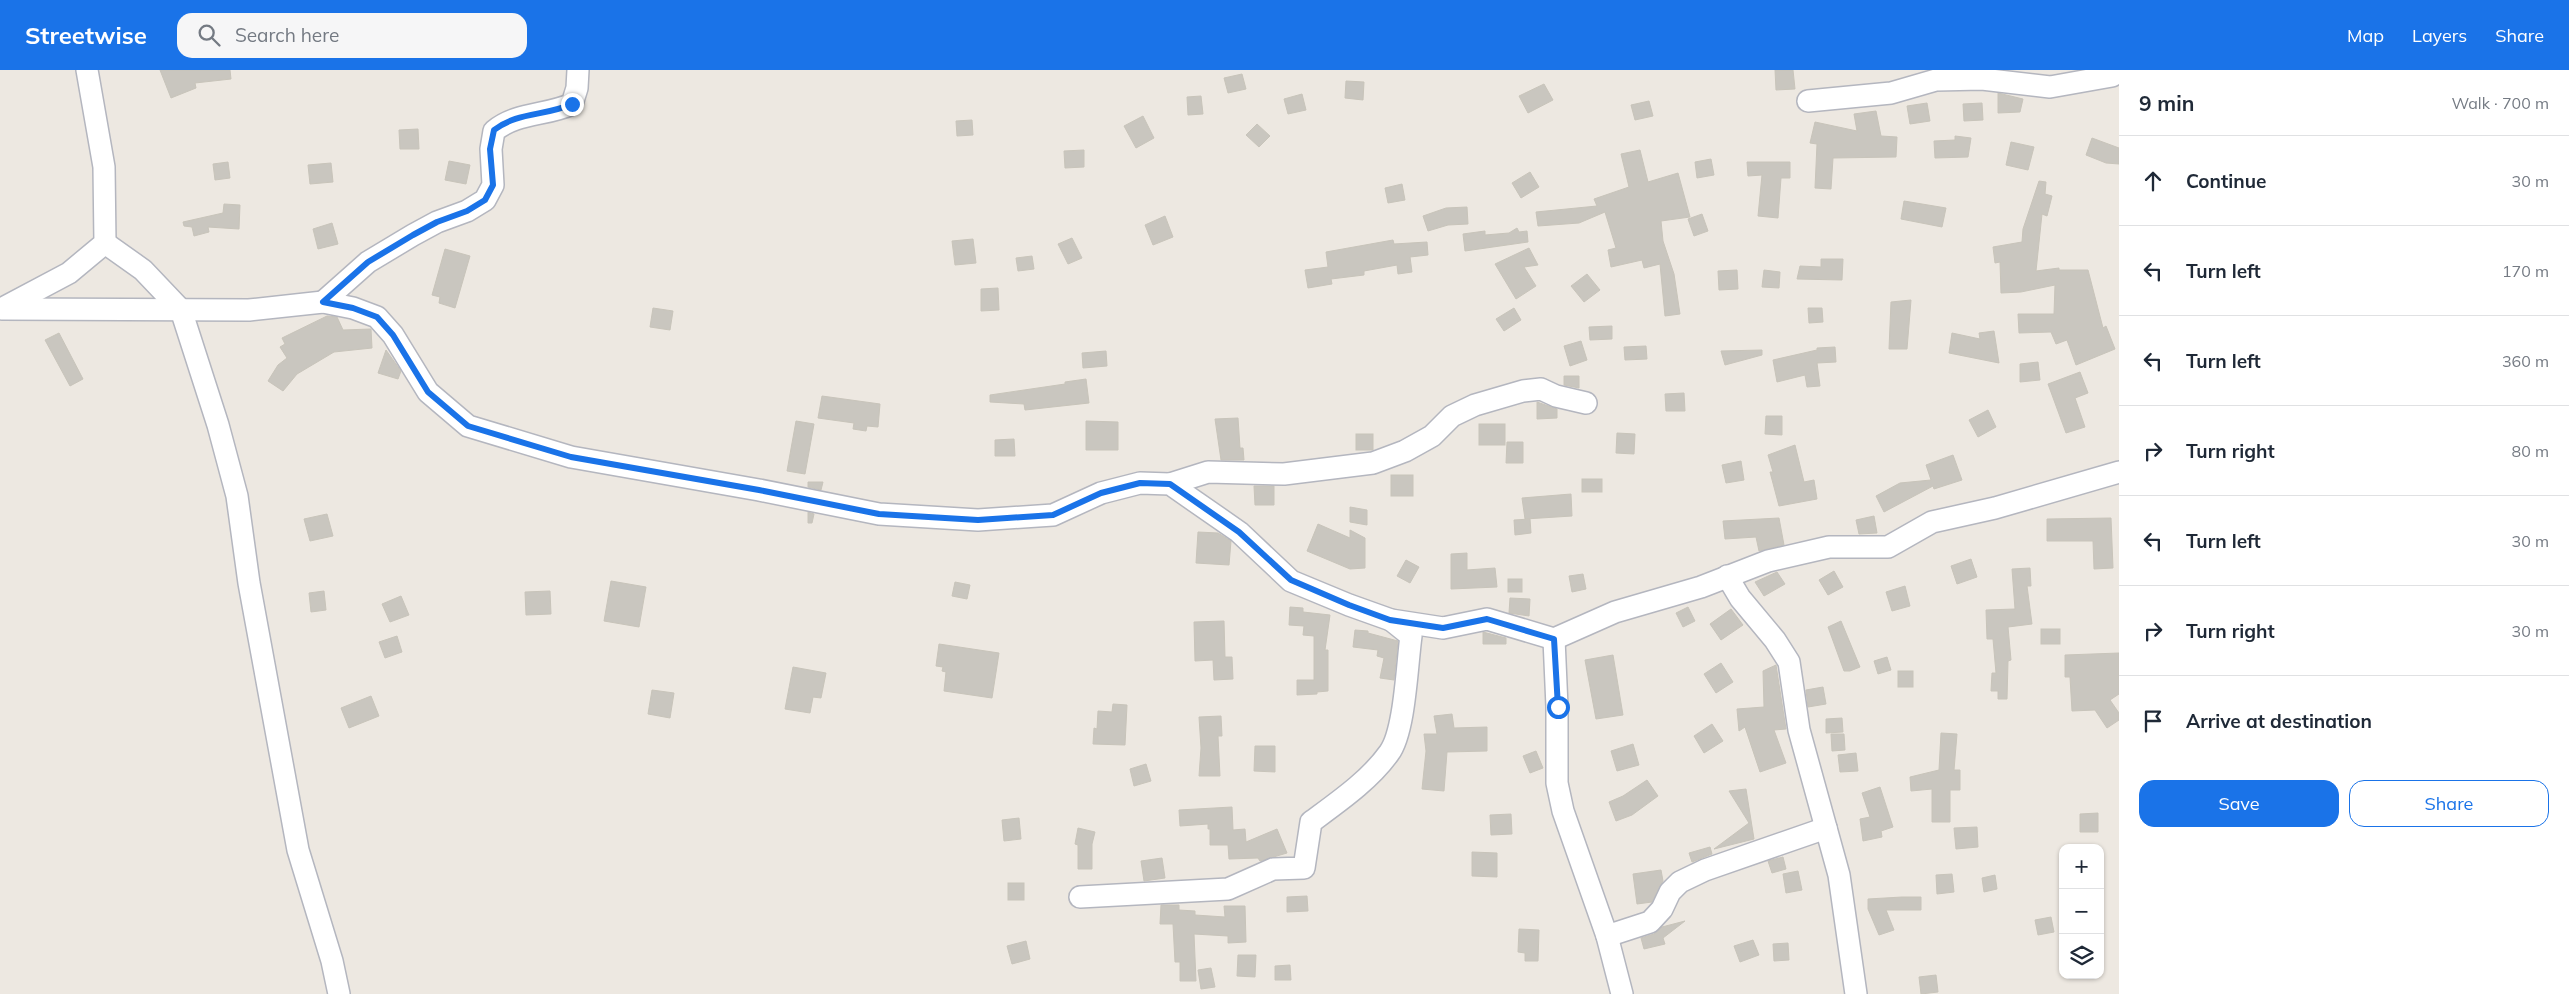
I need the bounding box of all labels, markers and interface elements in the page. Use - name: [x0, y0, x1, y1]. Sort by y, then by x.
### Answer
- search box: [177, 13, 527, 58]
- text: Streetwise: [25, 20, 147, 50]
- icon: search: [195, 21, 223, 49]
- text: Search here: [235, 23, 339, 47]
- text: Map: [2347, 24, 2384, 47]
- text: Layers: [2412, 24, 2467, 47]
- text: Share: [2495, 24, 2544, 47]
- text: 9 min: [2139, 90, 2194, 116]
- route end: [561, 93, 584, 116]
- text: Walk · 700 m: [2451, 93, 2549, 113]
- icon: ahead: [2139, 167, 2167, 195]
- text: Continue: [2186, 169, 2266, 193]
- text: 30 m: [2512, 171, 2549, 191]
- icon: left: [2139, 257, 2167, 285]
- text: Turn left: [2186, 259, 2261, 283]
- text: 170 m: [2502, 261, 2549, 281]
- icon: left: [2139, 347, 2167, 375]
- text: Turn left: [2186, 349, 2261, 373]
- text: 360 m: [2502, 351, 2549, 371]
- icon: right: [2139, 437, 2167, 465]
- text: Turn right: [2186, 439, 2275, 463]
- text: 80 m: [2512, 441, 2549, 461]
- icon: left: [2139, 527, 2167, 555]
- text: Turn left: [2186, 529, 2261, 553]
- text: 30 m: [2512, 531, 2549, 551]
- icon: right: [2139, 617, 2167, 645]
- text: Turn right: [2186, 619, 2275, 643]
- text: 30 m: [2512, 621, 2549, 641]
- route start: [1547, 696, 1570, 719]
- icon: arrive: [2139, 707, 2167, 735]
- text: Arrive at destination: [2186, 709, 2372, 733]
- button: Save: [2139, 780, 2339, 827]
- button: Share: [2349, 780, 2549, 827]
- map controls: [2059, 844, 2104, 979]
- button: +: [2059, 844, 2104, 889]
- button: −: [2059, 889, 2104, 934]
- button: layers: [2059, 934, 2104, 979]

